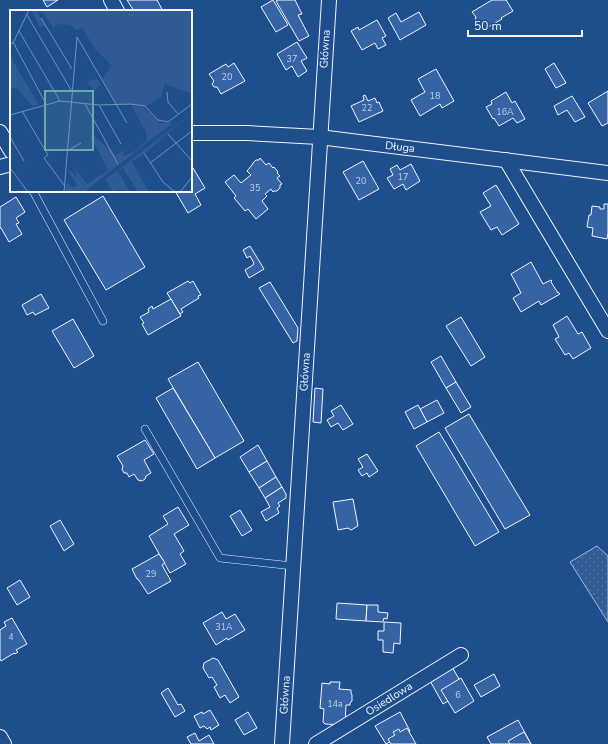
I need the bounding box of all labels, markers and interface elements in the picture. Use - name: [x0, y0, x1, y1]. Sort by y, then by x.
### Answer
- inset map: [10, 10, 192, 192]
- scale bar: [468, 12, 582, 38]
- text: 50 m: [474, 18, 502, 34]
- street label: Główna: [316, 29, 334, 69]
- house number: 37: [287, 53, 297, 65]
- house number: 20: [222, 71, 232, 83]
- house number: 18: [430, 90, 440, 102]
- house number: 22: [362, 102, 372, 114]
- house number: 16A: [496, 106, 514, 118]
- street label: Długa: [384, 138, 416, 156]
- house number: 17: [398, 171, 408, 183]
- house number: 20: [356, 175, 366, 187]
- house number: 35: [250, 182, 260, 194]
- street label: Główna: [296, 352, 314, 392]
- house number: 29: [146, 568, 156, 580]
- house number: 31A: [215, 621, 233, 633]
- house number: 4: [8, 631, 14, 643]
- street label: Główna: [276, 675, 294, 715]
- street label: Osiedlowa: [363, 679, 415, 719]
- house number: 6: [455, 689, 461, 701]
- house number: 14a: [327, 698, 343, 710]

